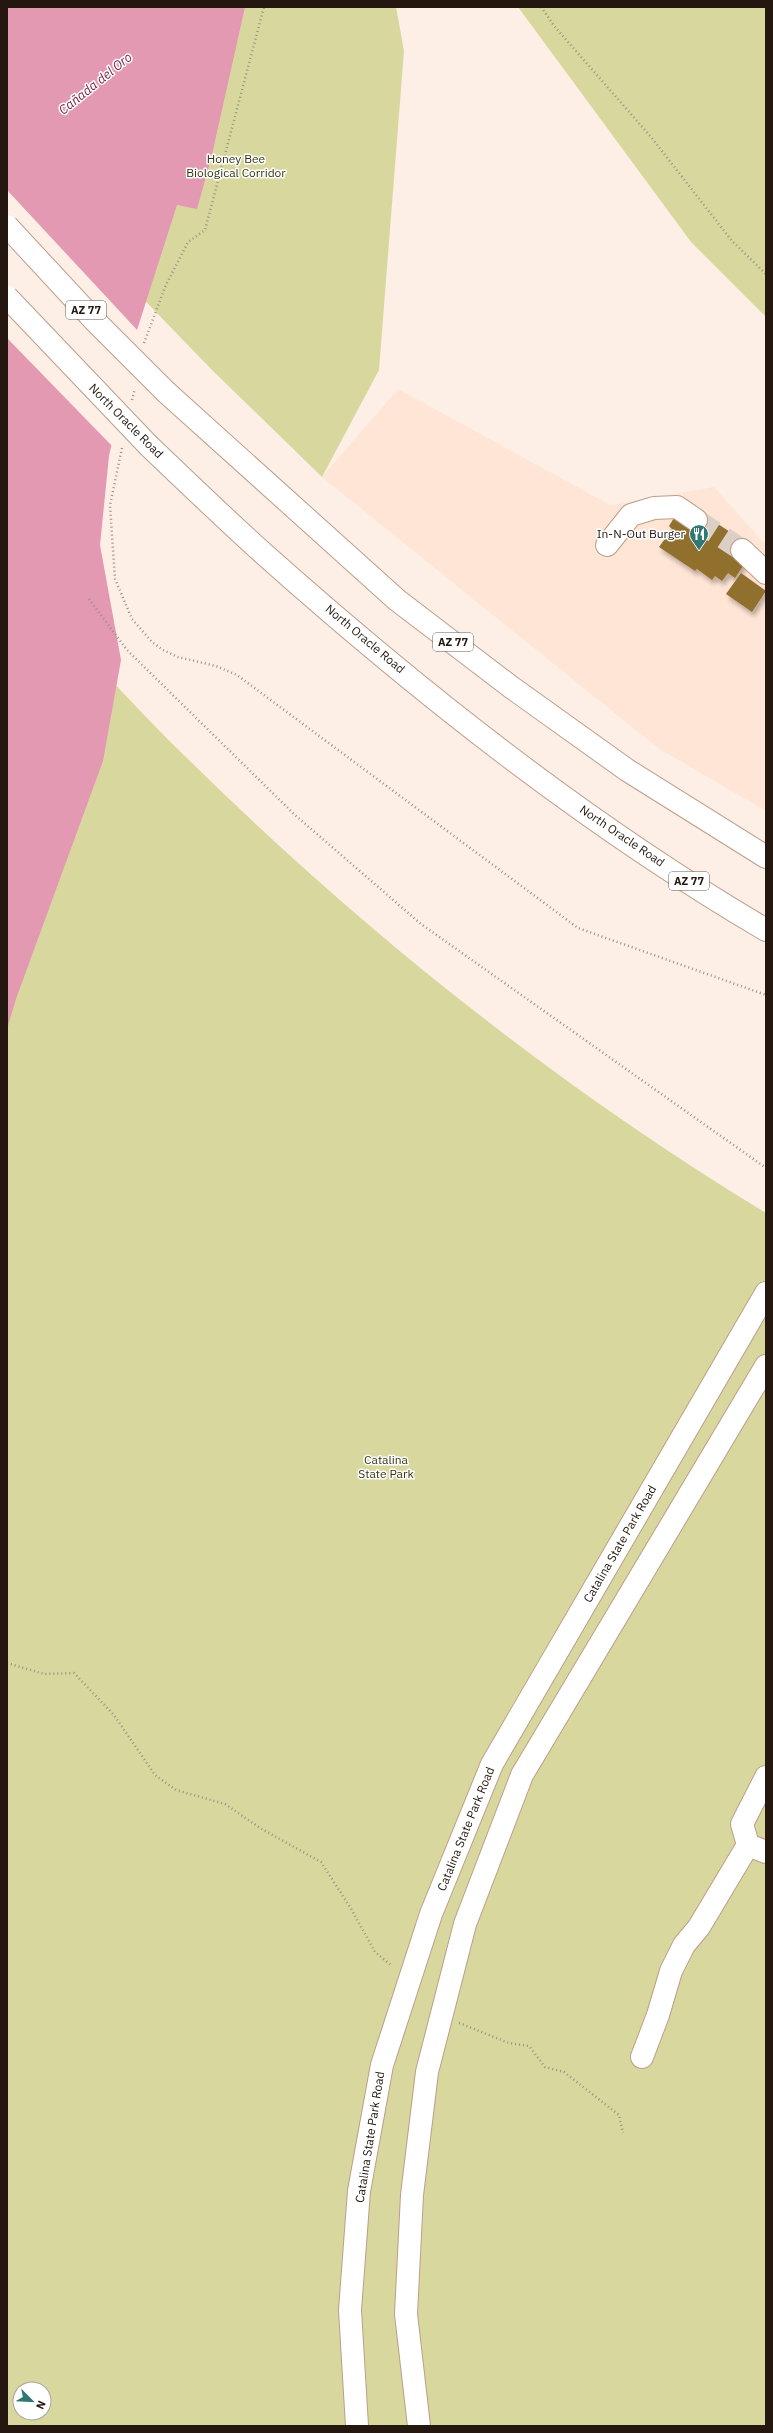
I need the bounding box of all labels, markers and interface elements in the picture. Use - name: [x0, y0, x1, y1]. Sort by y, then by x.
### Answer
- water label: Cañada del Oro: [55, 49, 136, 118]
- park label: Honey Bee Biological Corridor: [186, 151, 286, 180]
- road number: AZ 77: [66, 301, 106, 319]
- street label: North Oracle Road: [86, 380, 167, 461]
- restaurant icon: In-N-Out Burger: [688, 523, 710, 551]
- place label: In-N-Out Burger: [597, 526, 686, 541]
- street label: North Oracle Road: [323, 601, 408, 676]
- road number: AZ 77: [433, 633, 473, 651]
- street label: North Oracle Road: [577, 802, 668, 870]
- road number: AZ 77: [669, 872, 709, 890]
- park label: Catalina State Park: [358, 1452, 414, 1481]
- street label: Catalina State Park Road: [580, 1483, 659, 1605]
- street label: Catalina State Park Road: [434, 1764, 497, 1893]
- street label: Catalina State Park Road: [352, 2070, 387, 2204]
- north arrow: [12, 2381, 52, 2421]
- text: N: [33, 2399, 49, 2412]

